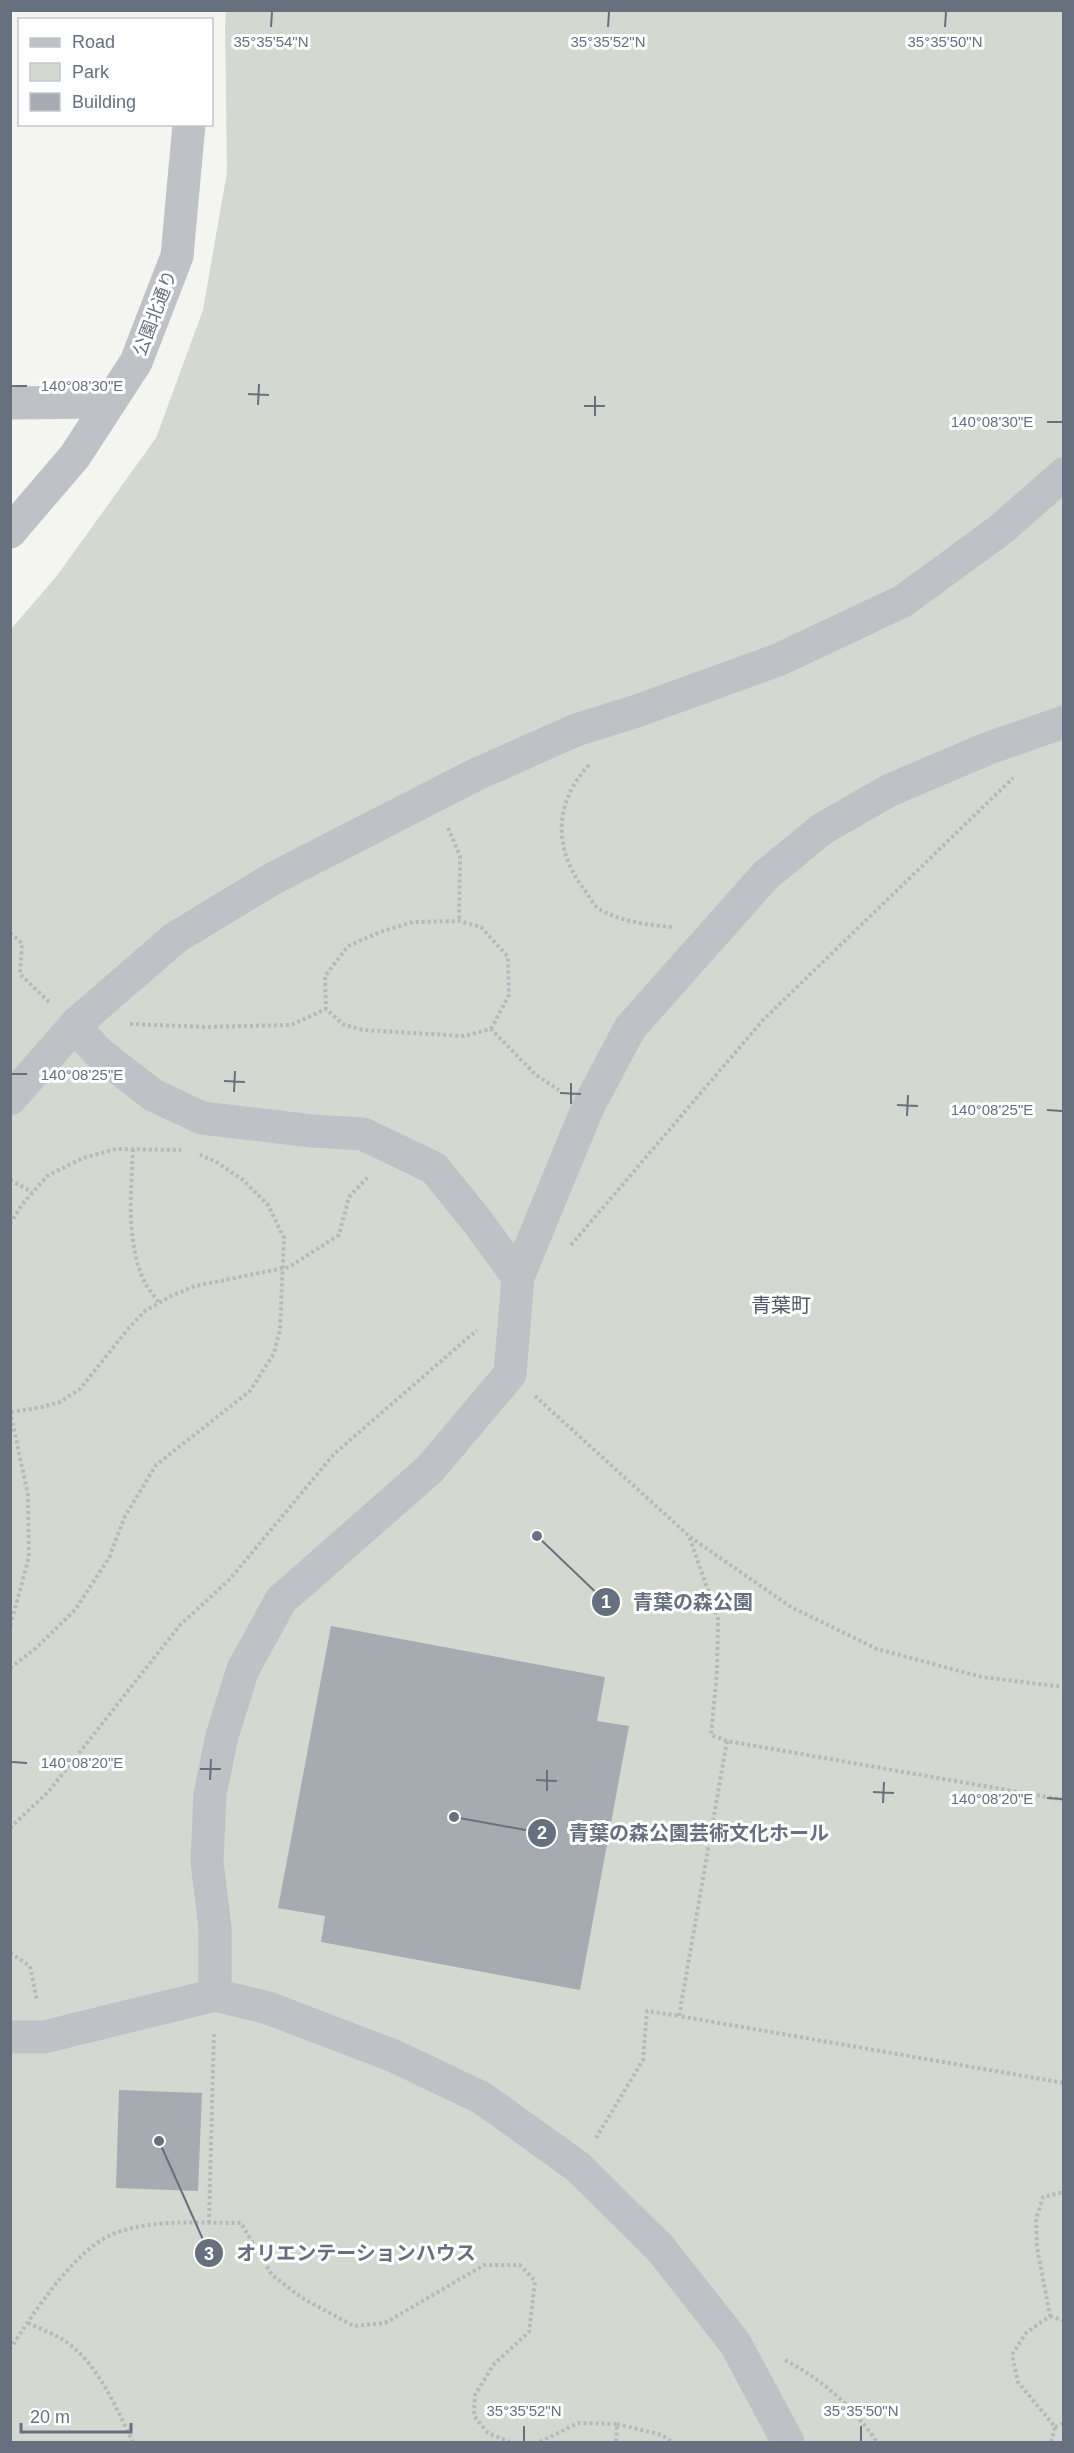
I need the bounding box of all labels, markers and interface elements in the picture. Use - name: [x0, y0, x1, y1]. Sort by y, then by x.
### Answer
- legend: [18, 18, 213, 126]
- text: Road: [72, 32, 115, 52]
- text: 35°35'54"N: [233, 33, 309, 50]
- text: 35°35'52"N: [570, 33, 646, 50]
- text: 35°35'50"N: [907, 33, 983, 50]
- text: Park: [72, 62, 110, 82]
- text: Building: [72, 92, 136, 112]
- street label: 公園北通り: [130, 267, 180, 359]
- text: 140°08'30"E: [41, 377, 123, 394]
- text: 140°08'30"E: [951, 413, 1033, 430]
- text: 140°08'25"E: [41, 1066, 123, 1083]
- text: 140°08'25"E: [951, 1101, 1033, 1118]
- district label: 青葉町: [751, 1294, 811, 1316]
- callout: 青葉の森公園: [591, 1583, 765, 1621]
- text: 青葉の森公園: [633, 1591, 753, 1613]
- text: 1: [601, 1592, 611, 1612]
- text: 140°08'20"E: [41, 1754, 123, 1771]
- text: 140°08'20"E: [951, 1790, 1033, 1807]
- callout: 青葉の森公園芸術文化ホール: [527, 1814, 841, 1852]
- text: 青葉の森公園芸術文化ホール: [569, 1822, 829, 1844]
- text: 2: [537, 1823, 547, 1843]
- callout: オリエンテーションハウス: [194, 2234, 488, 2272]
- text: オリエンテーションハウス: [236, 2242, 476, 2264]
- text: 3: [204, 2244, 214, 2264]
- scale bar: [21, 2396, 130, 2434]
- text: 35°35'52"N: [486, 2402, 562, 2419]
- text: 35°35'50"N: [823, 2402, 899, 2419]
- text: 20 m: [30, 2407, 70, 2427]

